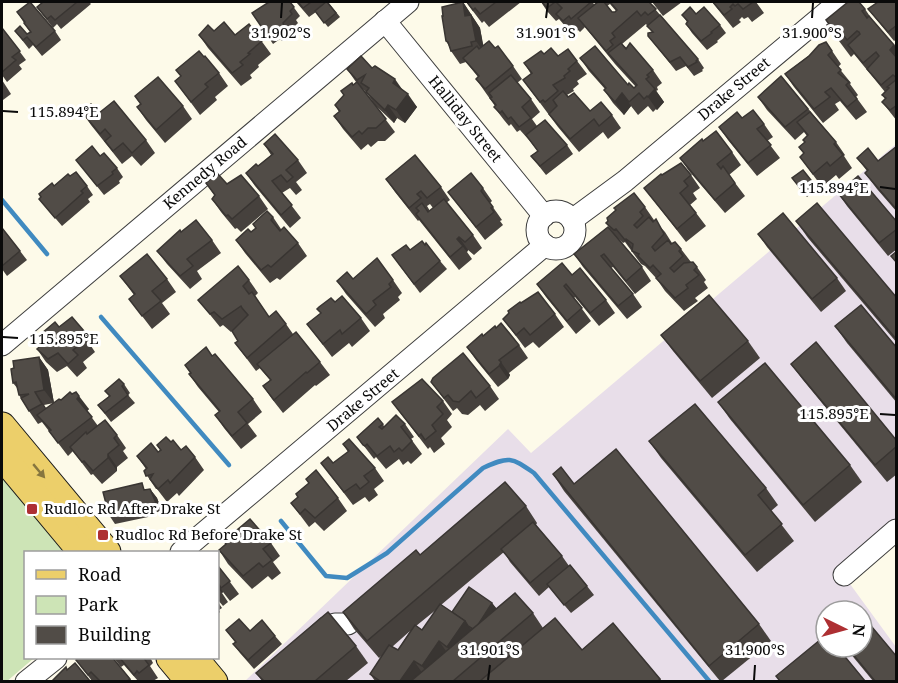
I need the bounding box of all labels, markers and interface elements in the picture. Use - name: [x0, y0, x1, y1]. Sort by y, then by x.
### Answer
- text: 31.902°S: [251, 22, 311, 42]
- text: 31.901°S: [516, 22, 576, 42]
- text: 31.900°S: [782, 22, 842, 42]
- street label: Drake Street: [693, 52, 774, 124]
- street label: Halliday Street: [425, 71, 507, 166]
- text: 115.894°E: [29, 101, 99, 121]
- street label: Kennedy Road: [158, 131, 250, 213]
- text: 115.894°E: [799, 177, 869, 197]
- text: 115.895°E: [29, 328, 99, 348]
- street label: Drake Street: [322, 363, 403, 435]
- text: 115.895°E: [799, 403, 869, 423]
- one-way arrow: [32, 463, 45, 478]
- place label: Rudloc Rd After Drake St: [44, 498, 220, 518]
- marker: Rudloc Rd After Drake St: [25, 502, 39, 516]
- place label: Rudloc Rd Before Drake St: [115, 524, 302, 544]
- marker: Rudloc Rd Before Drake St: [96, 528, 110, 542]
- legend: [24, 551, 219, 659]
- text: Road: [78, 562, 121, 586]
- text: Park: [78, 592, 118, 616]
- north arrow: [814, 599, 874, 659]
- text: Building: [78, 622, 151, 646]
- text: N: [847, 623, 870, 638]
- text: 31.901°S: [460, 639, 520, 659]
- text: 31.900°S: [725, 639, 785, 659]

